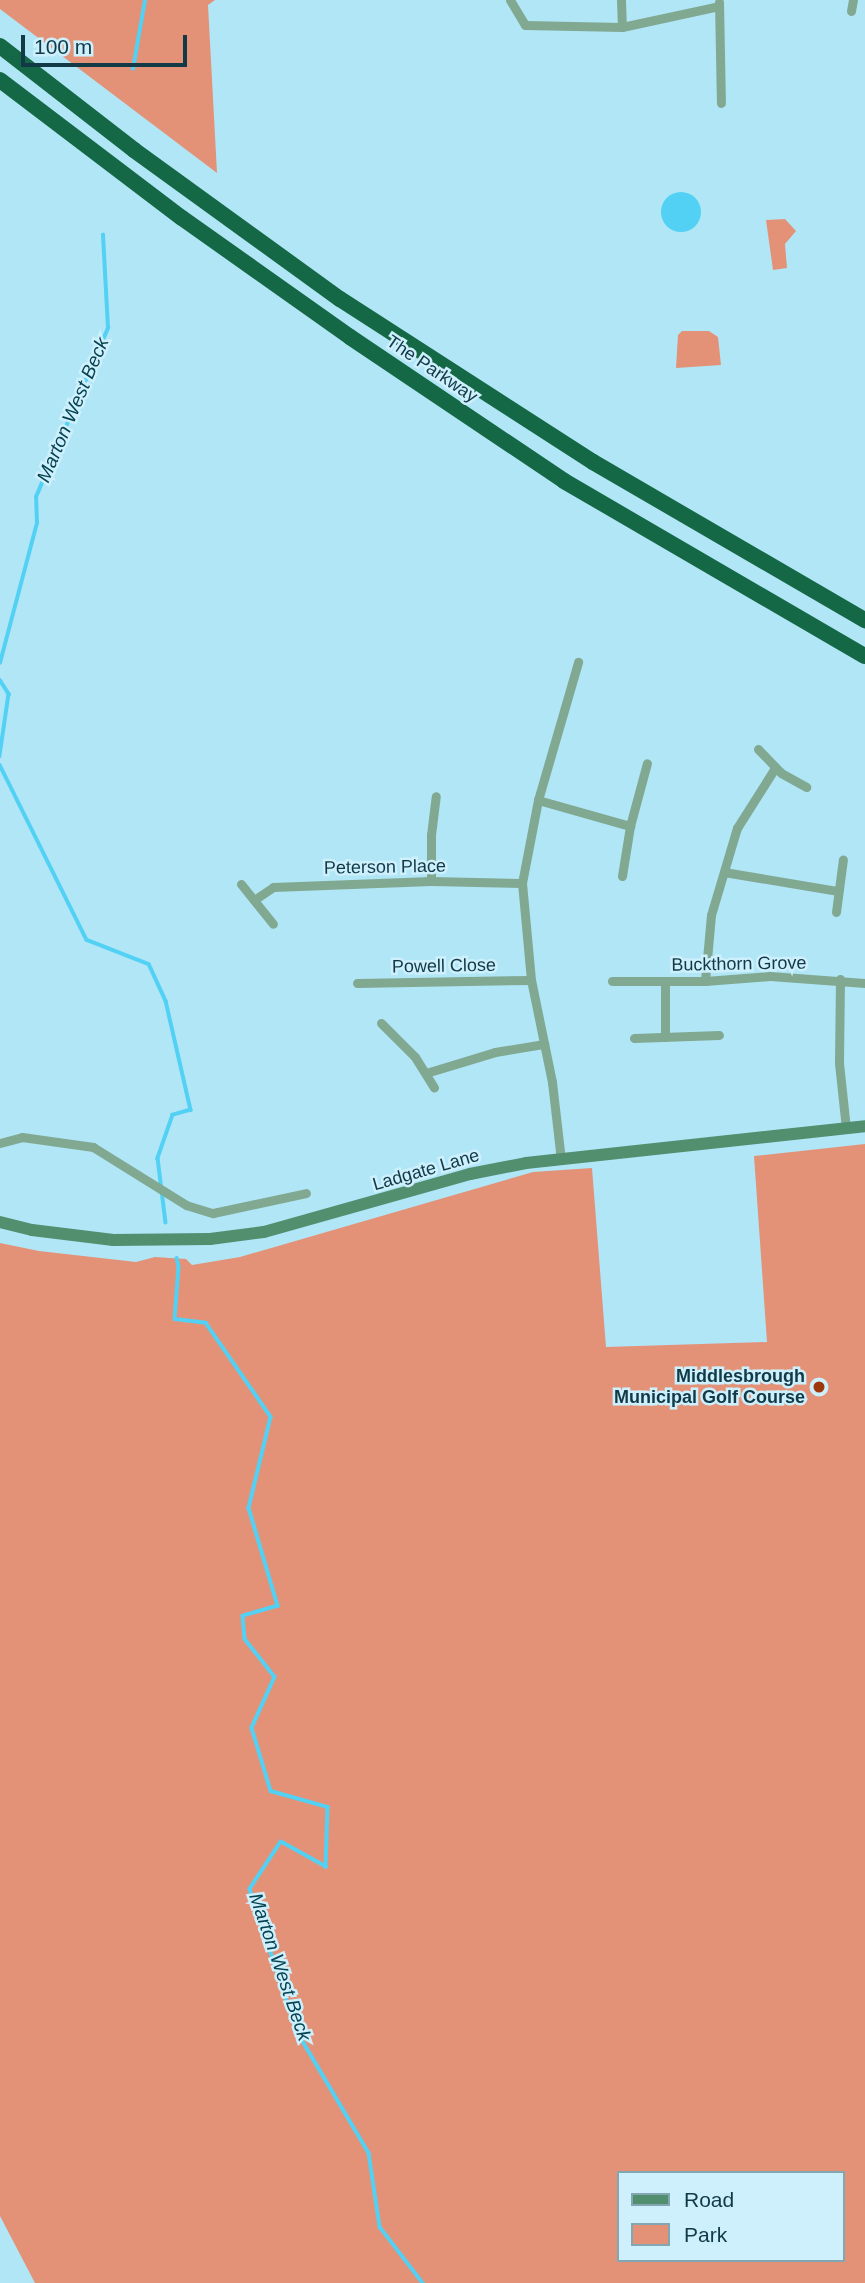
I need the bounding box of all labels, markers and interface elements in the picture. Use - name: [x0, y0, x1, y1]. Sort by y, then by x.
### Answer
- scale bar: [24, 21, 191, 65]
- text: 100 m: [34, 35, 92, 58]
- street label: The Parkway: [382, 331, 482, 407]
- water label: Marton West Beck: [32, 334, 114, 486]
- street label: Peterson Place: [324, 855, 446, 879]
- street label: Buckthorn Grove: [671, 952, 807, 976]
- street label: Powell Close: [392, 954, 496, 978]
- street label: Ladgate Lane: [370, 1144, 482, 1196]
- place label: Middlesbrough Municipal Golf Course: [614, 1366, 805, 1408]
- marker: Middlesbrough Municipal Golf Course: [811, 1379, 827, 1395]
- water label: Marton West Beck: [244, 1890, 316, 2044]
- legend: [616, 2171, 844, 2262]
- text: Road: [684, 2188, 734, 2211]
- text: Park: [684, 2223, 727, 2246]

